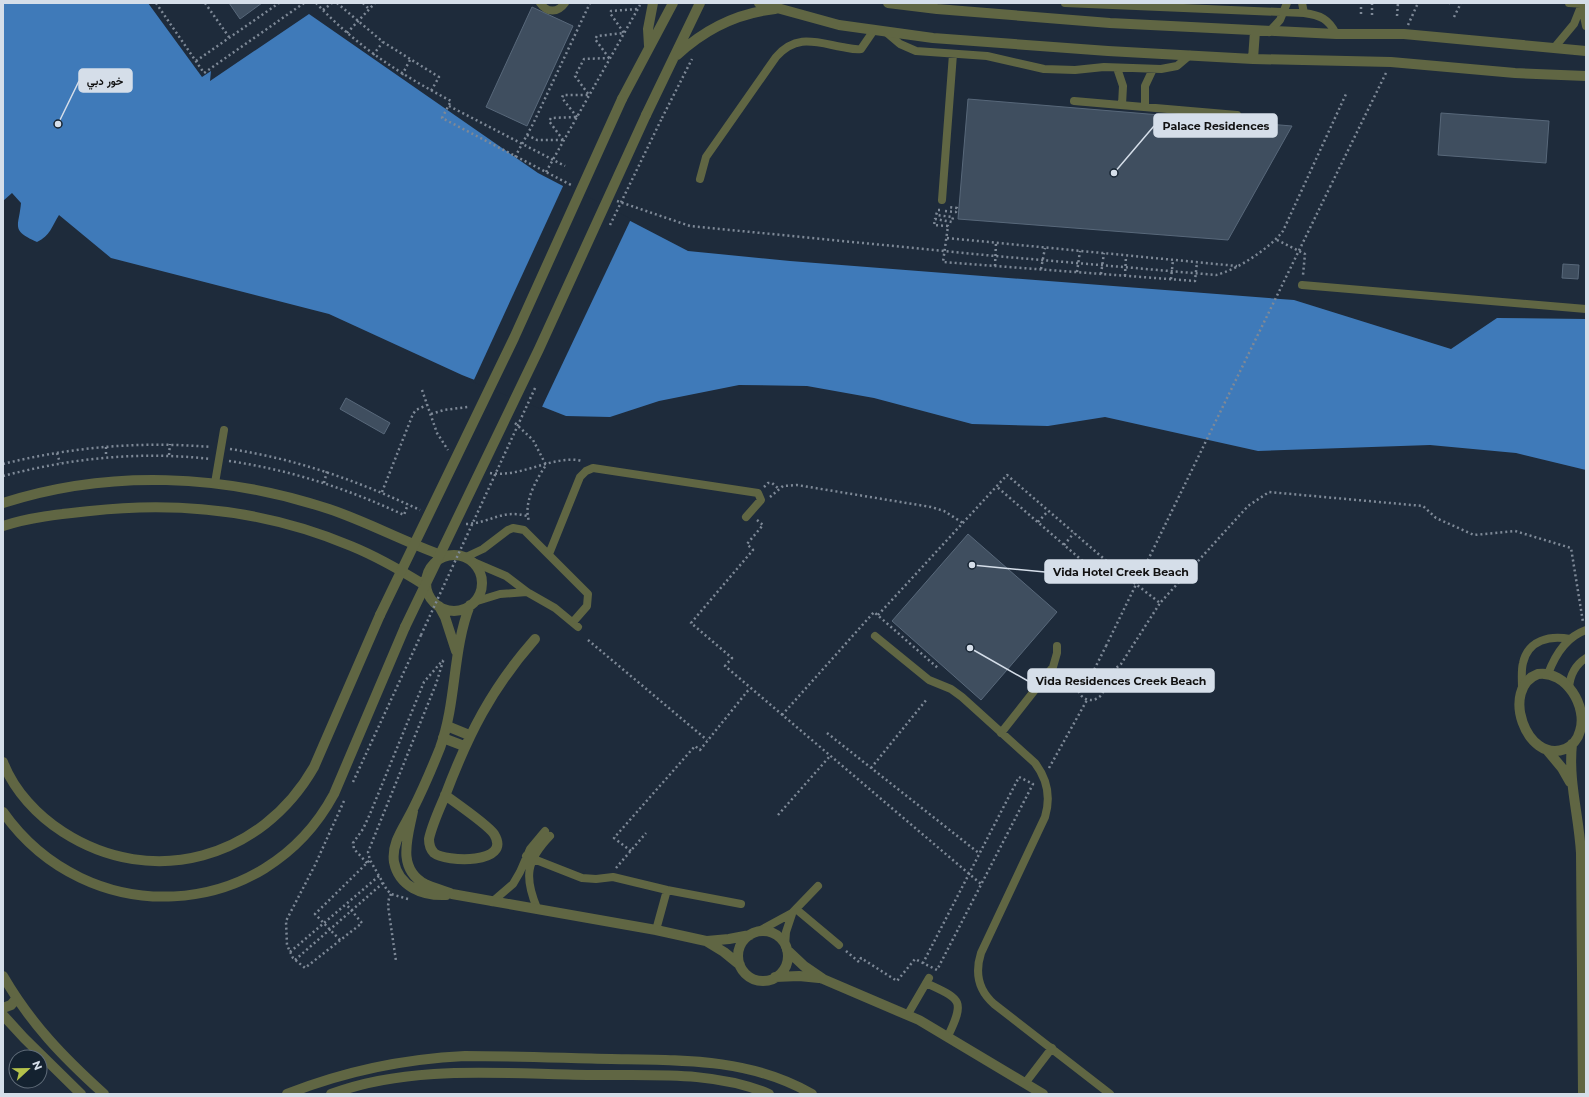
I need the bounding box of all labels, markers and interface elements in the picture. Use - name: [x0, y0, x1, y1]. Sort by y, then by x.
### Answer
- callout: خور دبي: [79, 69, 132, 92]
- text: خور دبي: [87, 74, 124, 90]
- callout: Palace Residences: [1154, 114, 1277, 137]
- text: Palace Residences: [1163, 119, 1270, 133]
- callout: Vida Hotel Creek Beach: [1045, 560, 1197, 583]
- text: Vida Hotel Creek Beach: [1052, 565, 1189, 579]
- callout: Vida Residences Creek Beach: [1028, 669, 1214, 692]
- text: Vida Residences Creek Beach: [1035, 674, 1206, 688]
- north arrow: [8, 1049, 48, 1089]
- text: N: [29, 1059, 45, 1072]

